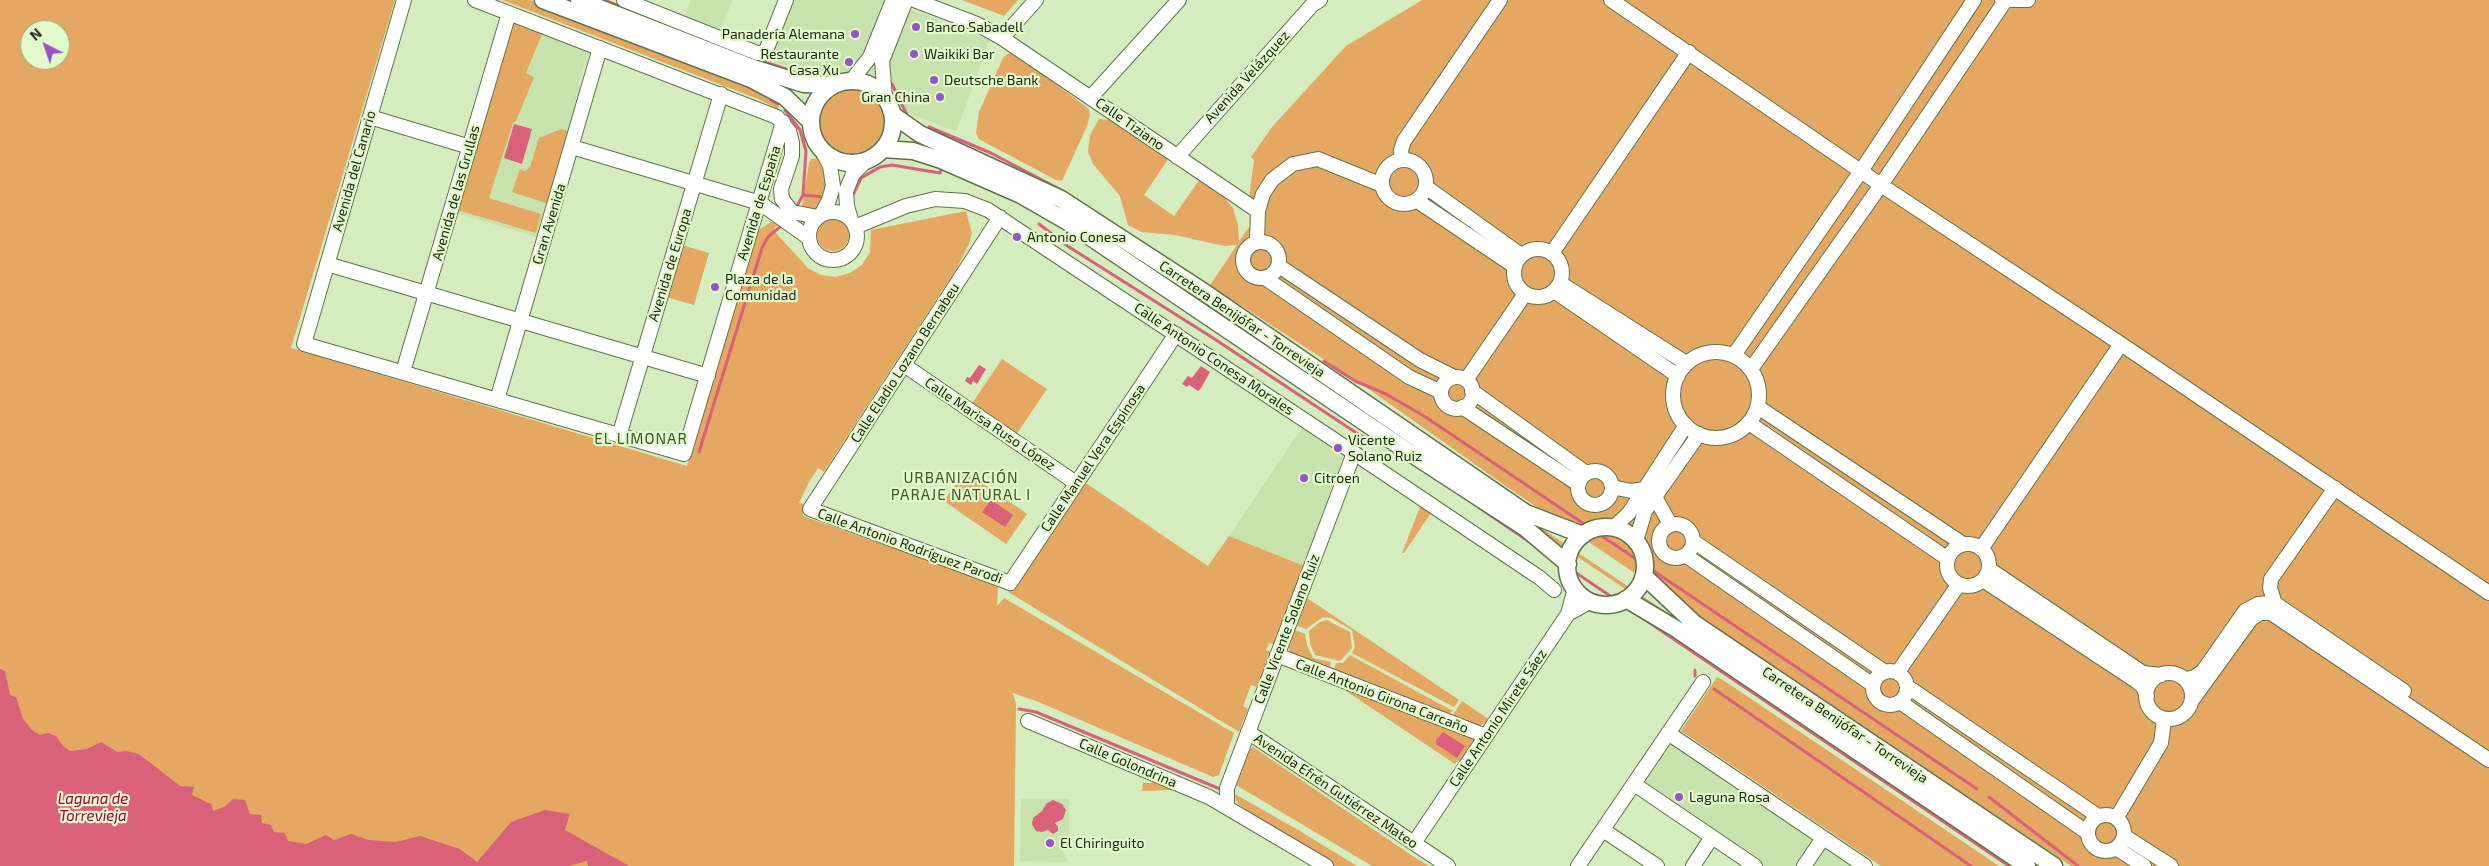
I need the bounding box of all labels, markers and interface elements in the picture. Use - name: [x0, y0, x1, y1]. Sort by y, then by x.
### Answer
- place label: Banco Sabadell: [926, 19, 1023, 35]
- north arrow: [20, 20, 70, 70]
- marker: Banco Sabadell: [910, 21, 922, 33]
- text: N: [26, 24, 45, 44]
- place label: Panadería Alemana: [722, 26, 845, 42]
- street label: Avenida Velázquez: [1201, 27, 1293, 127]
- marker: Panadería Alemana: [849, 28, 861, 40]
- place label: Restaurante Casa Xu: [761, 46, 839, 78]
- place label: Waikiki Bar: [924, 46, 995, 62]
- marker: Waikiki Bar: [908, 48, 920, 60]
- marker: Restaurante Casa Xu: [843, 56, 855, 68]
- place label: Deutsche Bank: [944, 72, 1038, 88]
- marker: Deutsche Bank: [928, 74, 940, 86]
- place label: Gran China: [861, 89, 930, 105]
- marker: Gran China: [934, 91, 946, 103]
- street label: Calle Tiziano: [1092, 94, 1168, 154]
- street label: Avenida del Canario: [329, 109, 379, 233]
- street label: Avenida de las Grullas: [429, 123, 483, 263]
- street label: Avenida de España: [734, 144, 784, 262]
- street label: Gran Avenida: [529, 181, 569, 267]
- street label: Avenida de Europa: [645, 206, 695, 324]
- place label: Antonio Conesa: [1027, 229, 1126, 245]
- marker: Antonio Conesa: [1011, 231, 1023, 243]
- street label: Carretera Benijófar - Torrevieja: [1156, 257, 1328, 381]
- place label: Plaza de la Comunidad: [725, 271, 797, 304]
- street label: Calle Eladio Lozano Bernabeu: [847, 280, 963, 446]
- marker: Plaza de la Comunidad: [709, 281, 721, 293]
- street label: Calle Antonio Conesa Morales: [1131, 299, 1297, 419]
- street label: Calle Marisa Ruso López: [921, 374, 1059, 474]
- street label: Calle Manuel Vera Espinosa: [1037, 381, 1149, 535]
- district label: EL LIMONAR: [593, 430, 689, 448]
- place label: Vicente Solano Ruiz: [1348, 432, 1422, 464]
- marker: Vicente Solano Ruiz: [1332, 442, 1344, 454]
- district label: URBANIZACIÓN PARAJE NATURAL I: [889, 469, 1033, 504]
- place label: Citroen: [1314, 470, 1360, 486]
- marker: Citroen: [1298, 472, 1310, 484]
- street label: Calle Antonio Rodríguez Parodi: [815, 505, 1005, 587]
- street label: Calle Vicente Solano Ruiz: [1251, 552, 1323, 706]
- street label: Calle Antonio Mirete Sáez: [1446, 646, 1550, 790]
- street label: Calle Antonio Girona Carcaño: [1293, 655, 1471, 737]
- street label: Carretera Benijófar - Torrevieja: [1759, 663, 1931, 787]
- street label: Avenida Efrén Gutiérrez Mateo: [1251, 730, 1421, 852]
- street label: Calle Golondrina: [1077, 735, 1179, 791]
- place label: Laguna Rosa: [1689, 789, 1770, 805]
- water label: Laguna de Torrevieja: [58, 790, 128, 825]
- marker: Laguna Rosa: [1673, 791, 1685, 803]
- place label: El Chiringuito: [1060, 835, 1144, 851]
- marker: El Chiringuito: [1044, 837, 1056, 849]

